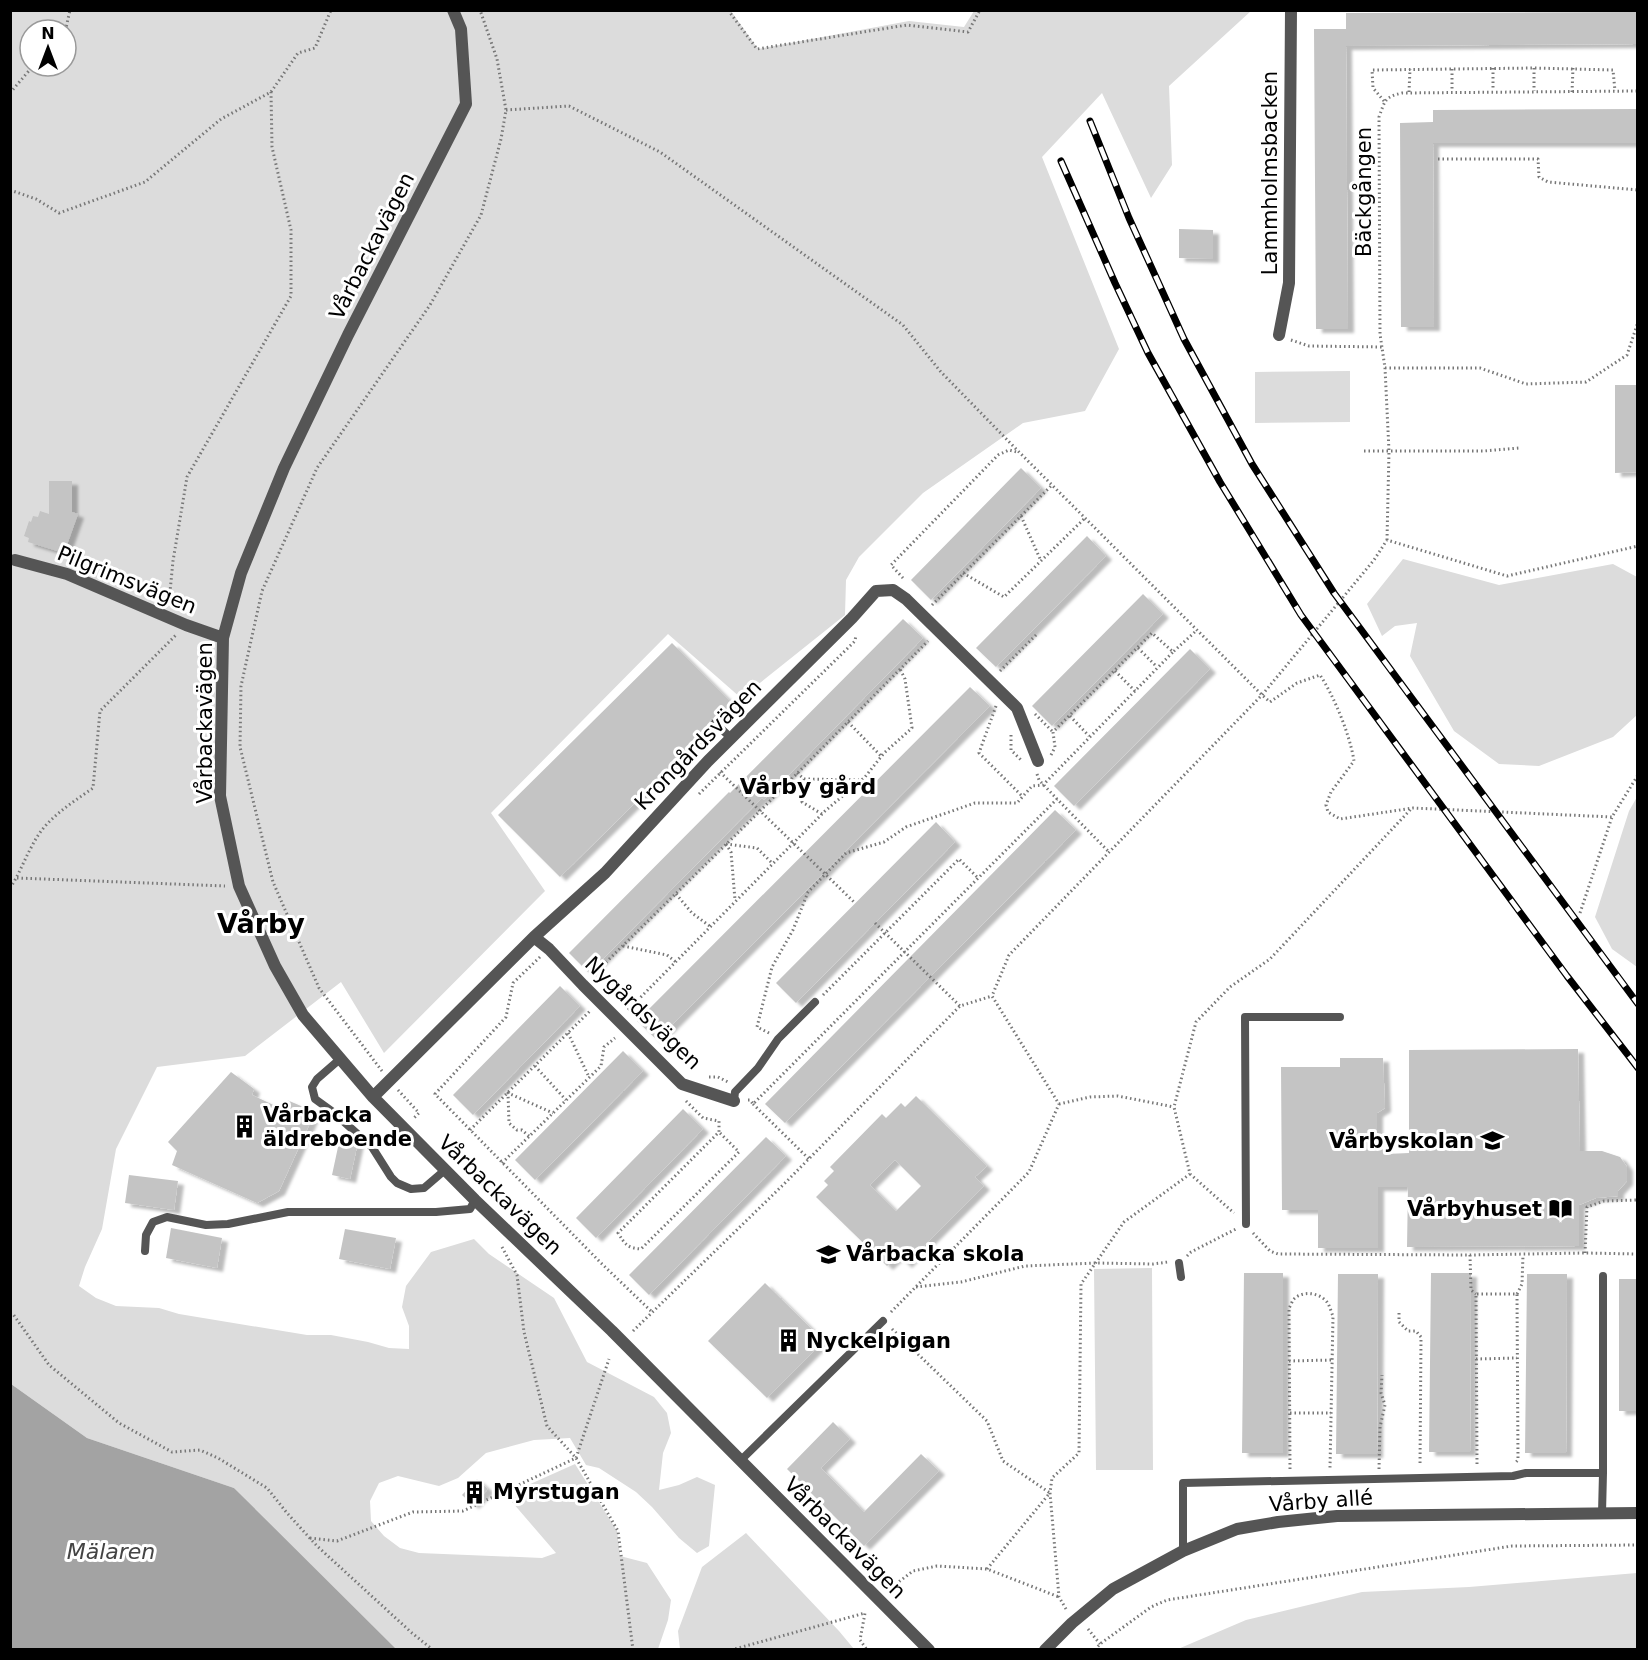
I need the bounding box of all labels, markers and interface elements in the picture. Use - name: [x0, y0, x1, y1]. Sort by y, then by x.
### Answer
- north arrow: [18, 18, 78, 78]
- text: N: [41, 24, 55, 43]
- street label: Lammholmsbacken: [1258, 71, 1282, 275]
- street label: Bäckgången: [1351, 127, 1376, 257]
- street label: Vårbackavägen: [324, 168, 419, 323]
- street label: Pilgrimsvägen: [54, 541, 200, 619]
- street label: Vårbackavägen: [192, 642, 217, 804]
- street label: Krongårdsvägen: [629, 674, 766, 815]
- district label: Vårby gård: [740, 774, 876, 799]
- district label: Vårby: [217, 908, 305, 939]
- street label: Nygårdsvägen: [580, 951, 707, 1074]
- place label: Vårbacka äldreboende: [263, 1102, 412, 1151]
- building icon: Vårbacka äldreboende: [232, 1114, 258, 1140]
- place label: Vårbyskolan: [1329, 1128, 1474, 1153]
- school or university icon: Vårbyskolan: [1479, 1128, 1505, 1154]
- street label: Vårbackavägen: [434, 1130, 567, 1260]
- place label: Vårbyhuset: [1407, 1196, 1542, 1221]
- library icon: Vårbyhuset: [1547, 1196, 1573, 1222]
- school or university icon: Vårbacka skola: [815, 1241, 841, 1267]
- place label: Vårbacka skola: [846, 1241, 1024, 1266]
- building icon: Nyckelpigan: [775, 1328, 801, 1354]
- place label: Nyckelpigan: [806, 1329, 951, 1353]
- street label: Vårbackavägen: [779, 1472, 911, 1604]
- building icon: Myrstugan: [462, 1479, 488, 1505]
- place label: Myrstugan: [493, 1480, 620, 1504]
- street label: Vårby allé: [1268, 1484, 1374, 1517]
- water label: Mälaren: [67, 1539, 155, 1564]

